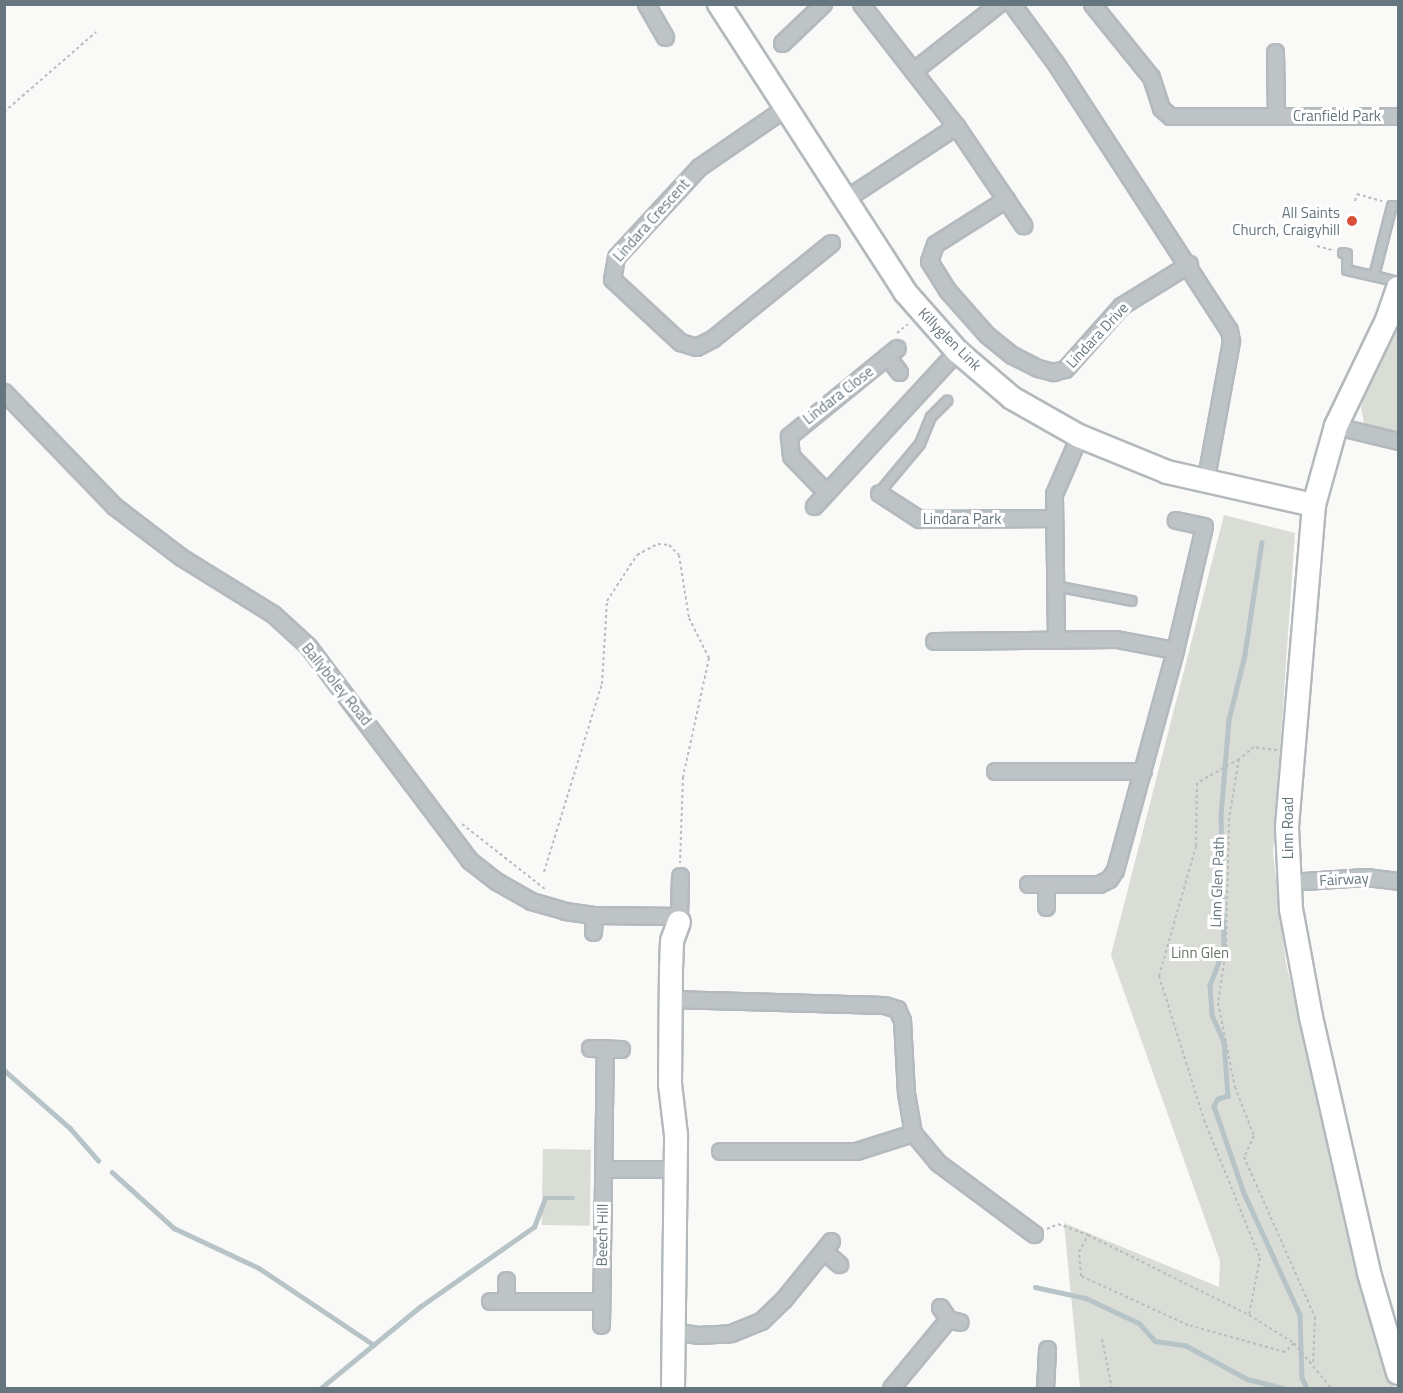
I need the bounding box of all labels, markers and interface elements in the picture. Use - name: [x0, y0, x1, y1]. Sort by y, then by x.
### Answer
- street label: Cranfield Park: [1293, 107, 1381, 125]
- street label: Lindara Crescent: [609, 175, 693, 265]
- place label: All Saints Church, Craigyhill: [1232, 203, 1340, 238]
- marker: All Saints Church, Craigyhill: [1345, 214, 1359, 228]
- street label: Lindara Drive: [1062, 299, 1132, 371]
- street label: Killyglen Link: [915, 304, 985, 374]
- street label: Lindara Close: [799, 362, 877, 428]
- street label: Lindara Park: [923, 510, 1001, 528]
- street label: Ballyboley Road: [298, 639, 376, 729]
- street label: Linn Road: [1279, 797, 1297, 859]
- street label: Linn Glen Path: [1206, 836, 1228, 928]
- street label: Fairway: [1319, 869, 1369, 889]
- park label: Linn Glen: [1171, 944, 1229, 962]
- street label: Beech Hill: [592, 1204, 612, 1266]

